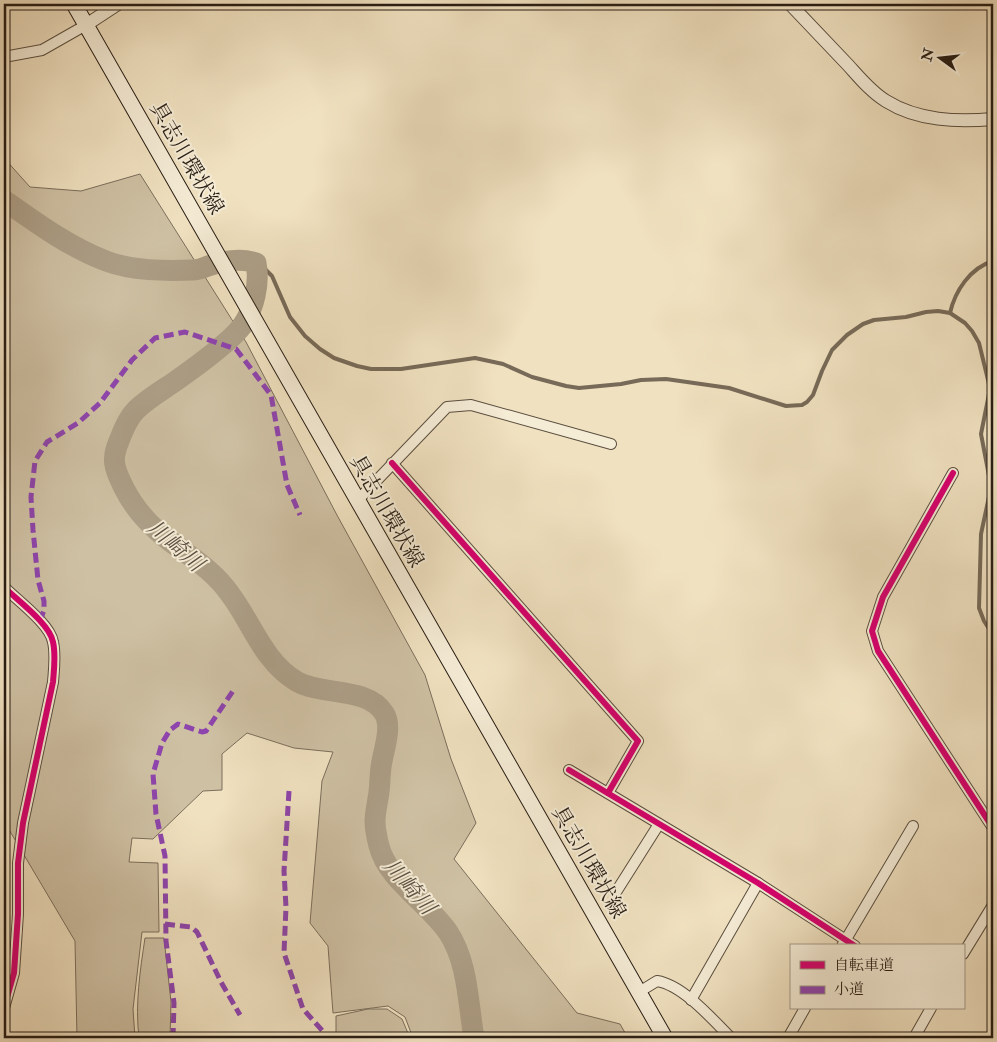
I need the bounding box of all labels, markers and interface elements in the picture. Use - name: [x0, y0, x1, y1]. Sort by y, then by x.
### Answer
- north arrow: [914, 32, 964, 82]
- text: N: [918, 46, 938, 64]
- street label: 具志川環状線: [143, 97, 230, 220]
- street label: 具志川環状線: [343, 450, 430, 573]
- water label: 川崎川: [141, 514, 211, 579]
- street label: 具志川環状線: [545, 801, 632, 924]
- water label: 川崎川: [377, 853, 443, 922]
- legend: [790, 944, 964, 1010]
- text: 自転車道: [834, 956, 894, 975]
- text: 小道: [834, 980, 864, 999]

